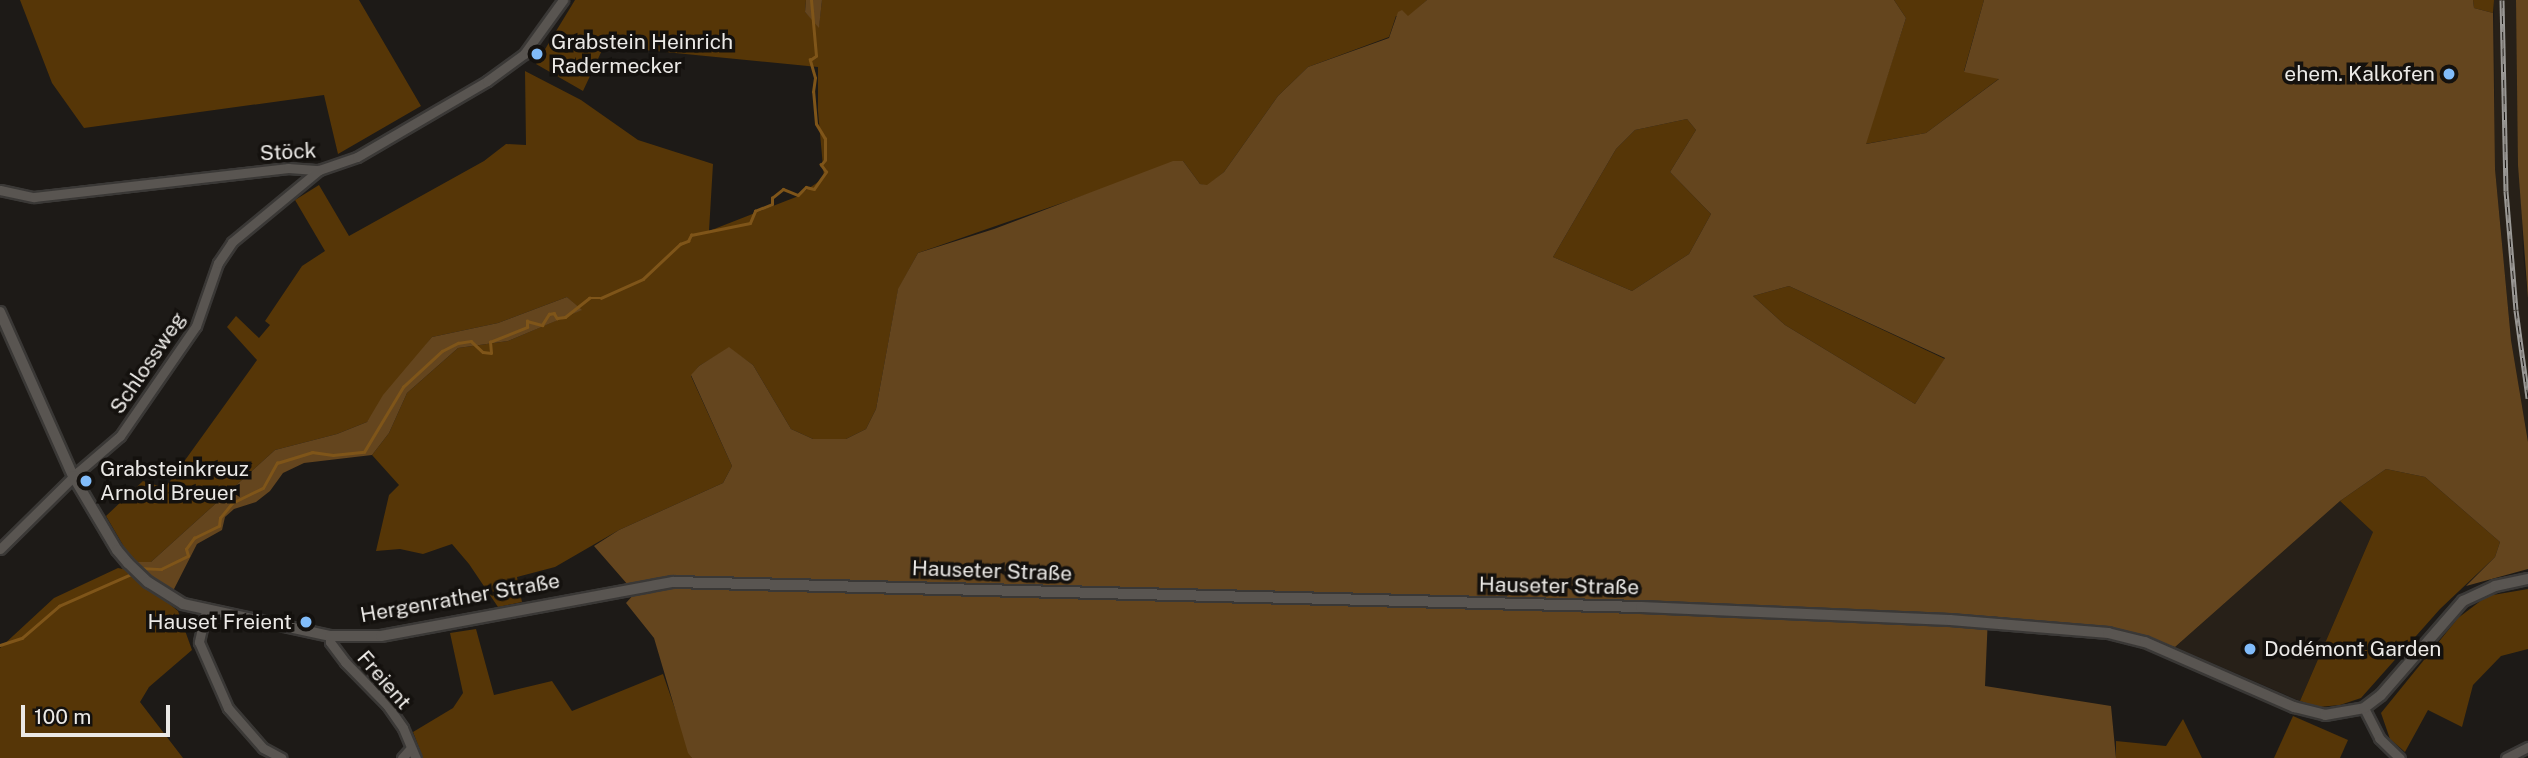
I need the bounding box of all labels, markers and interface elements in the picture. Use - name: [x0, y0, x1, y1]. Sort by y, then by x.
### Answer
- place label: Grabstein Heinrich Radermecker: [551, 29, 733, 79]
- marker: Grabstein Heinrich Radermecker: [529, 46, 545, 62]
- place label: ehem. Kalkofen: [2284, 61, 2435, 87]
- marker: ehem. Kalkofen: [2441, 66, 2457, 82]
- street label: Stöck: [259, 138, 317, 166]
- street label: Schlossweg: [105, 307, 191, 419]
- place label: Grabsteinkreuz Arnold Breuer: [100, 456, 249, 506]
- marker: Grabsteinkreuz Arnold Breuer: [78, 473, 94, 489]
- street label: Hauseter Straße: [911, 556, 1073, 586]
- street label: Hergenrather Straße: [358, 568, 562, 628]
- street label: Hauseter Straße: [1479, 572, 1639, 600]
- place label: Hauset Freient: [148, 609, 292, 635]
- marker: Hauset Freient: [298, 614, 314, 630]
- place label: Dodémont Garden: [2264, 636, 2441, 662]
- marker: Dodémont Garden: [2242, 641, 2258, 657]
- street label: Freient: [352, 646, 416, 714]
- scale bar: [24, 692, 173, 736]
- text: 100 m: [34, 704, 91, 729]

